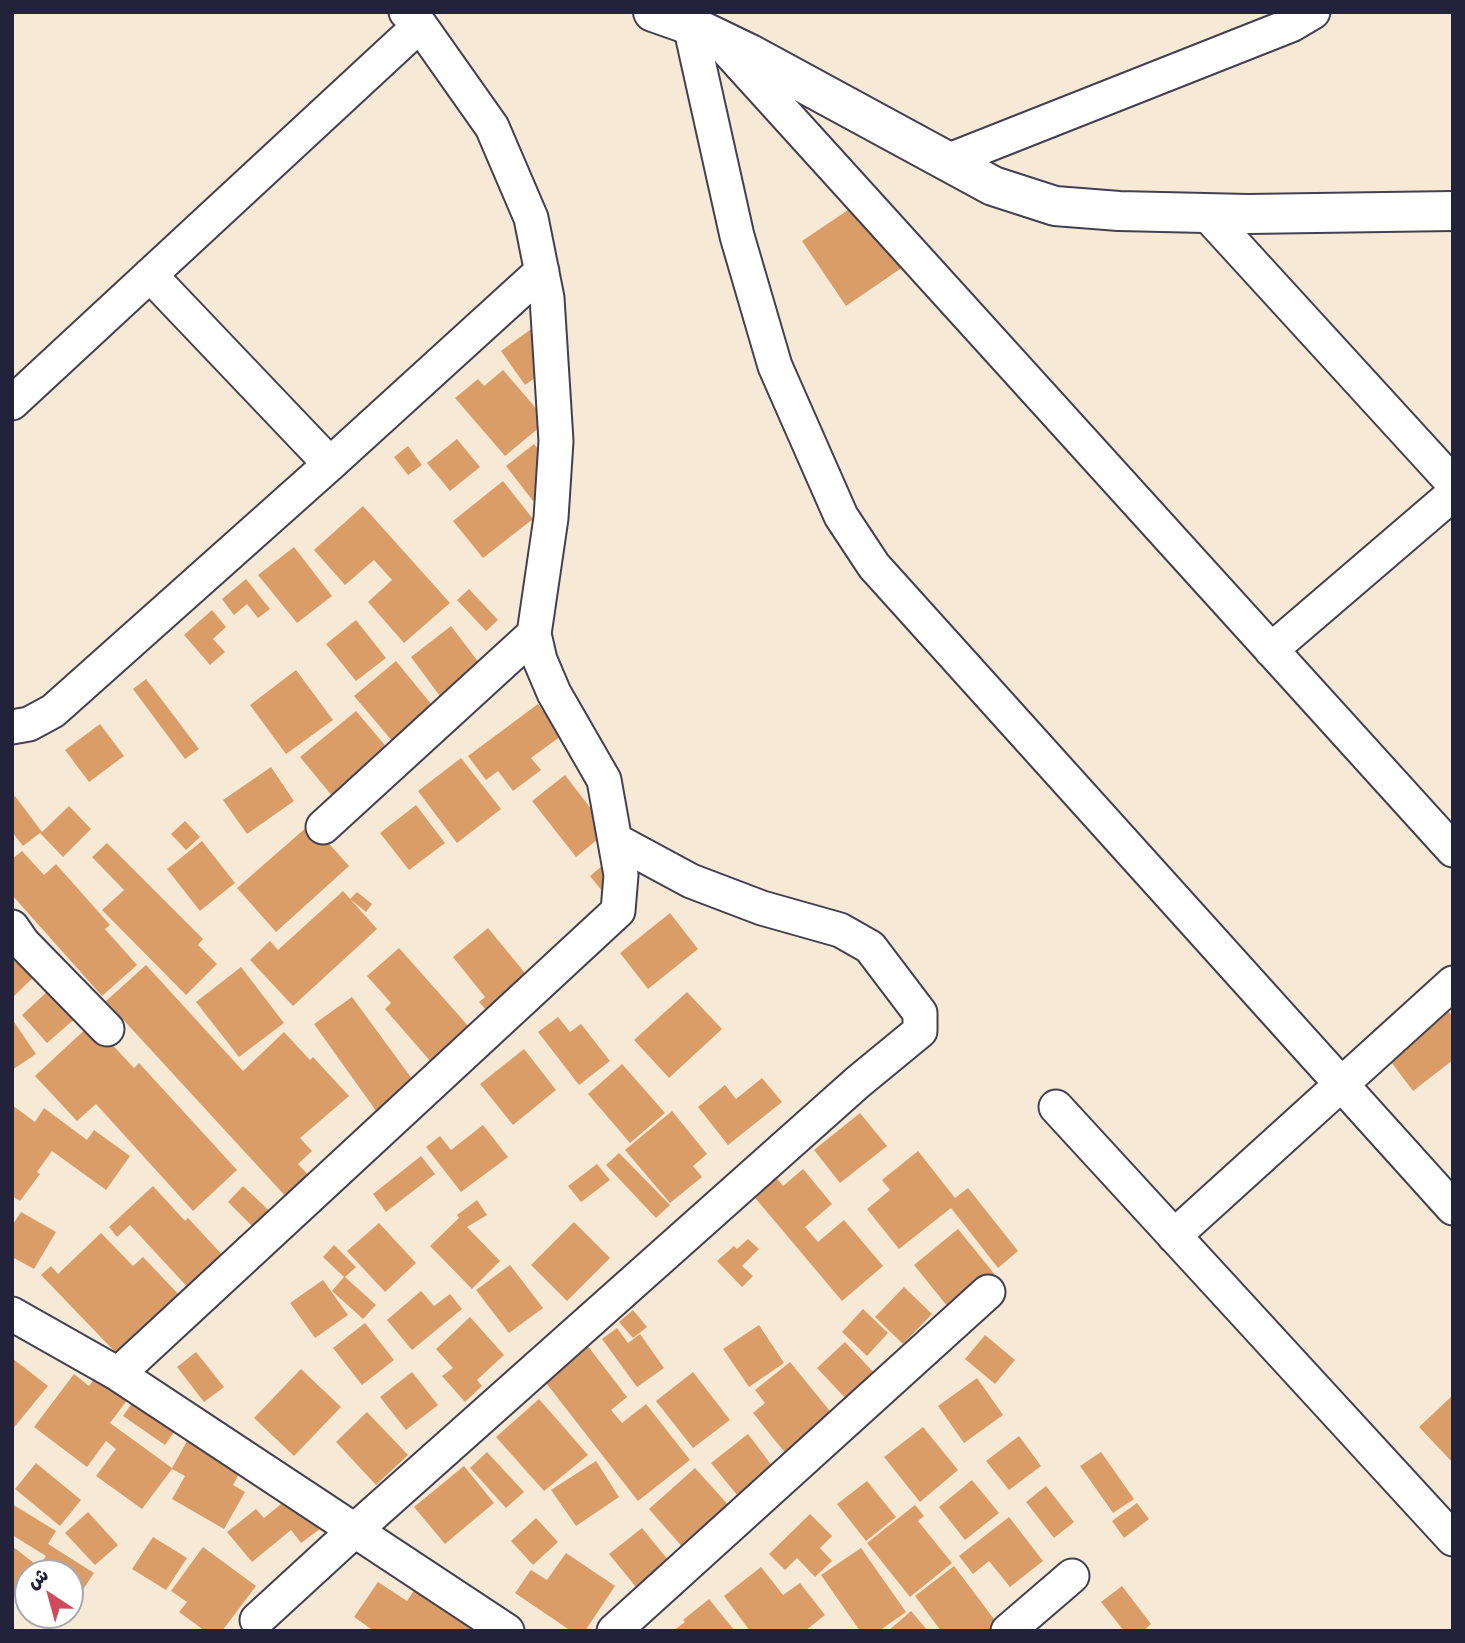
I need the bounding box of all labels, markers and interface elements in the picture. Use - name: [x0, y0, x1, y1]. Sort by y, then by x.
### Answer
- north arrow: [14, 1559, 84, 1629]
- text: ش: [22, 1562, 53, 1594]

